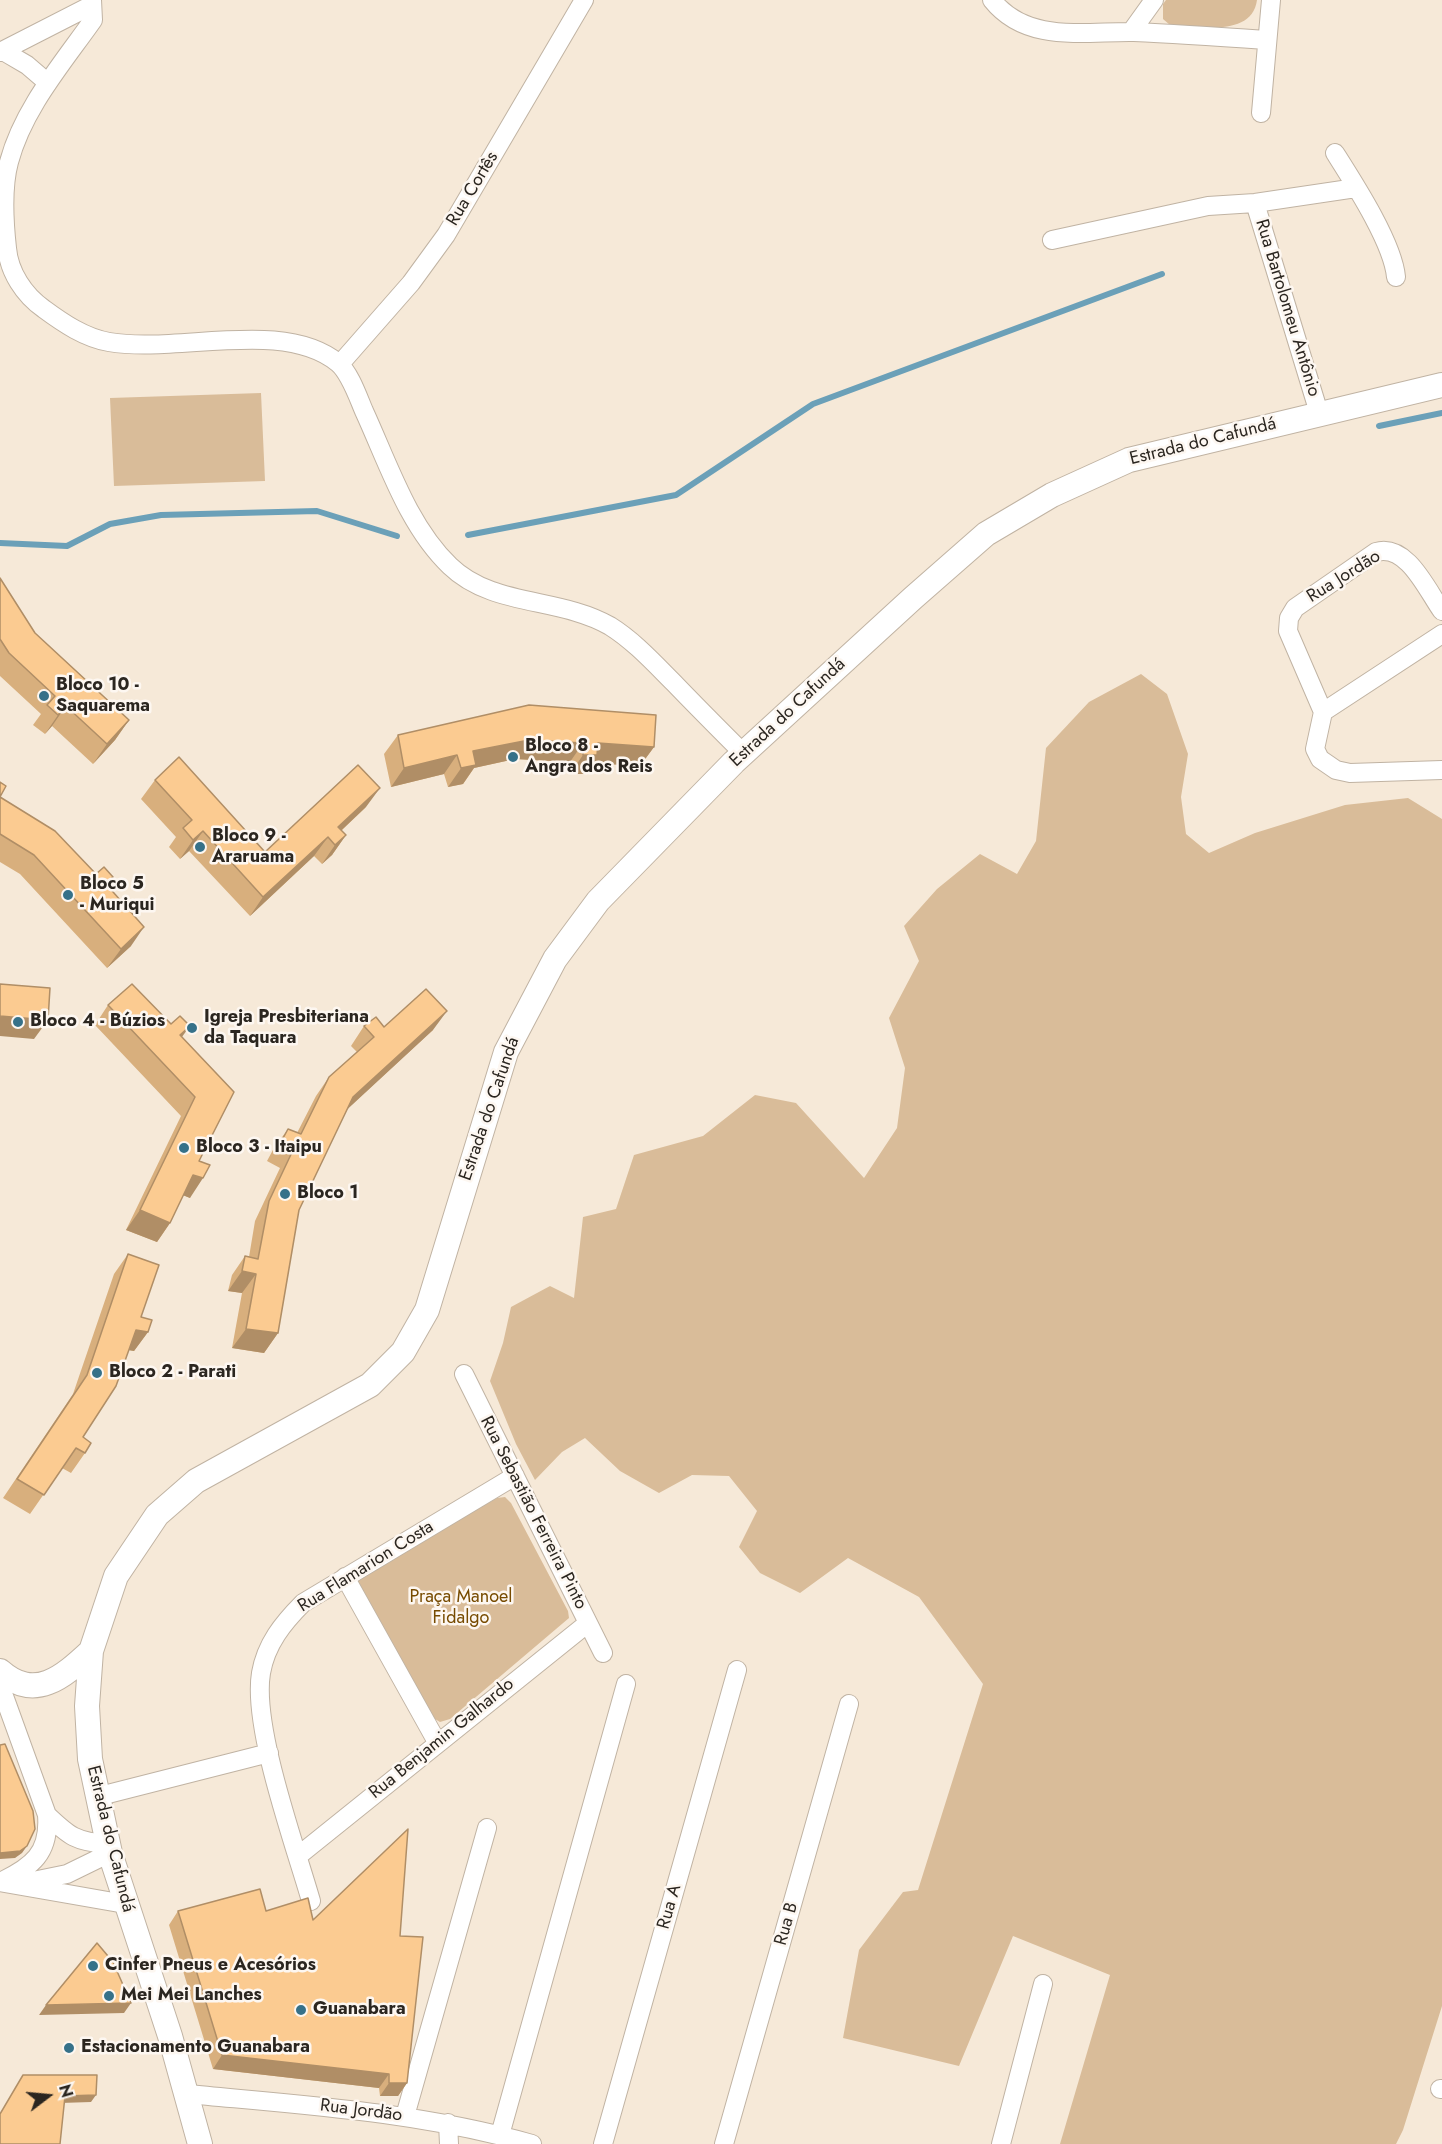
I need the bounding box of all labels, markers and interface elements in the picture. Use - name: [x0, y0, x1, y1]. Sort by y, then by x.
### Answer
- street label: Rua Cortês: [442, 148, 504, 230]
- street label: Rua Bartolomeu Antônio: [1250, 217, 1324, 399]
- street label: Estrada do Cafundá: [1128, 413, 1278, 471]
- street label: Rua Jordão: [1303, 546, 1385, 608]
- street label: Estrada do Cafundá: [726, 654, 850, 772]
- place label: Bloco 10 - Saquarema: [56, 675, 150, 718]
- marker: Bloco 10 - Saquarema: [37, 689, 51, 703]
- place label: Bloco 8 - Angra dos Reis: [525, 736, 653, 778]
- marker: Bloco 8 - Angra dos Reis: [506, 750, 520, 764]
- place label: Bloco 9 - Araruama: [212, 826, 294, 868]
- marker: Bloco 9 - Araruama: [193, 840, 207, 854]
- place label: Bloco 5 - Muriqui: [80, 874, 155, 916]
- marker: Bloco 5 - Muriqui: [61, 888, 75, 902]
- place label: Igreja Presbiteriana da Taquara: [204, 1007, 369, 1050]
- place label: Bloco 4 - Búzios: [30, 1011, 165, 1033]
- marker: Bloco 4 - Búzios: [11, 1015, 25, 1029]
- marker: Igreja Presbiteriana da Taquara: [185, 1021, 199, 1035]
- street label: Estrada do Cafundá: [455, 1035, 525, 1183]
- place label: Bloco 3 - Itaipu: [196, 1137, 322, 1159]
- marker: Bloco 3 - Itaipu: [177, 1141, 191, 1155]
- place label: Bloco 1: [297, 1183, 359, 1205]
- marker: Bloco 1: [278, 1187, 292, 1201]
- place label: Bloco 2 - Parati: [109, 1362, 236, 1384]
- marker: Bloco 2 - Parati: [90, 1366, 104, 1380]
- street label: Rua Sebastião Ferreira Pinto: [475, 1413, 591, 1613]
- street label: Rua Flamarion Costa: [294, 1517, 438, 1617]
- park label: Praça Manoel Fidalgo: [410, 1587, 512, 1630]
- street label: Rua Benjamin Galhardo: [365, 1674, 519, 1804]
- street label: Estrada do Cafundá: [81, 1764, 139, 1914]
- street label: Rua A: [653, 1882, 687, 1932]
- street label: Rua B: [771, 1900, 803, 1948]
- place label: Cinfer Pneus e Acesórios: [105, 1955, 316, 1977]
- marker: Cinfer Pneus e Acesórios: [86, 1959, 100, 1973]
- place label: Mei Mei Lanches: [121, 1985, 262, 2007]
- marker: Mei Mei Lanches: [102, 1989, 116, 2003]
- place label: Guanabara: [313, 1999, 406, 2021]
- marker: Guanabara: [294, 2003, 308, 2017]
- place label: Estacionamento Guanabara: [81, 2037, 310, 2059]
- marker: Estacionamento Guanabara: [62, 2041, 76, 2055]
- north arrow: [18, 2066, 78, 2126]
- text: N: [53, 2082, 79, 2100]
- street label: Rua Jordão: [319, 2095, 403, 2127]

